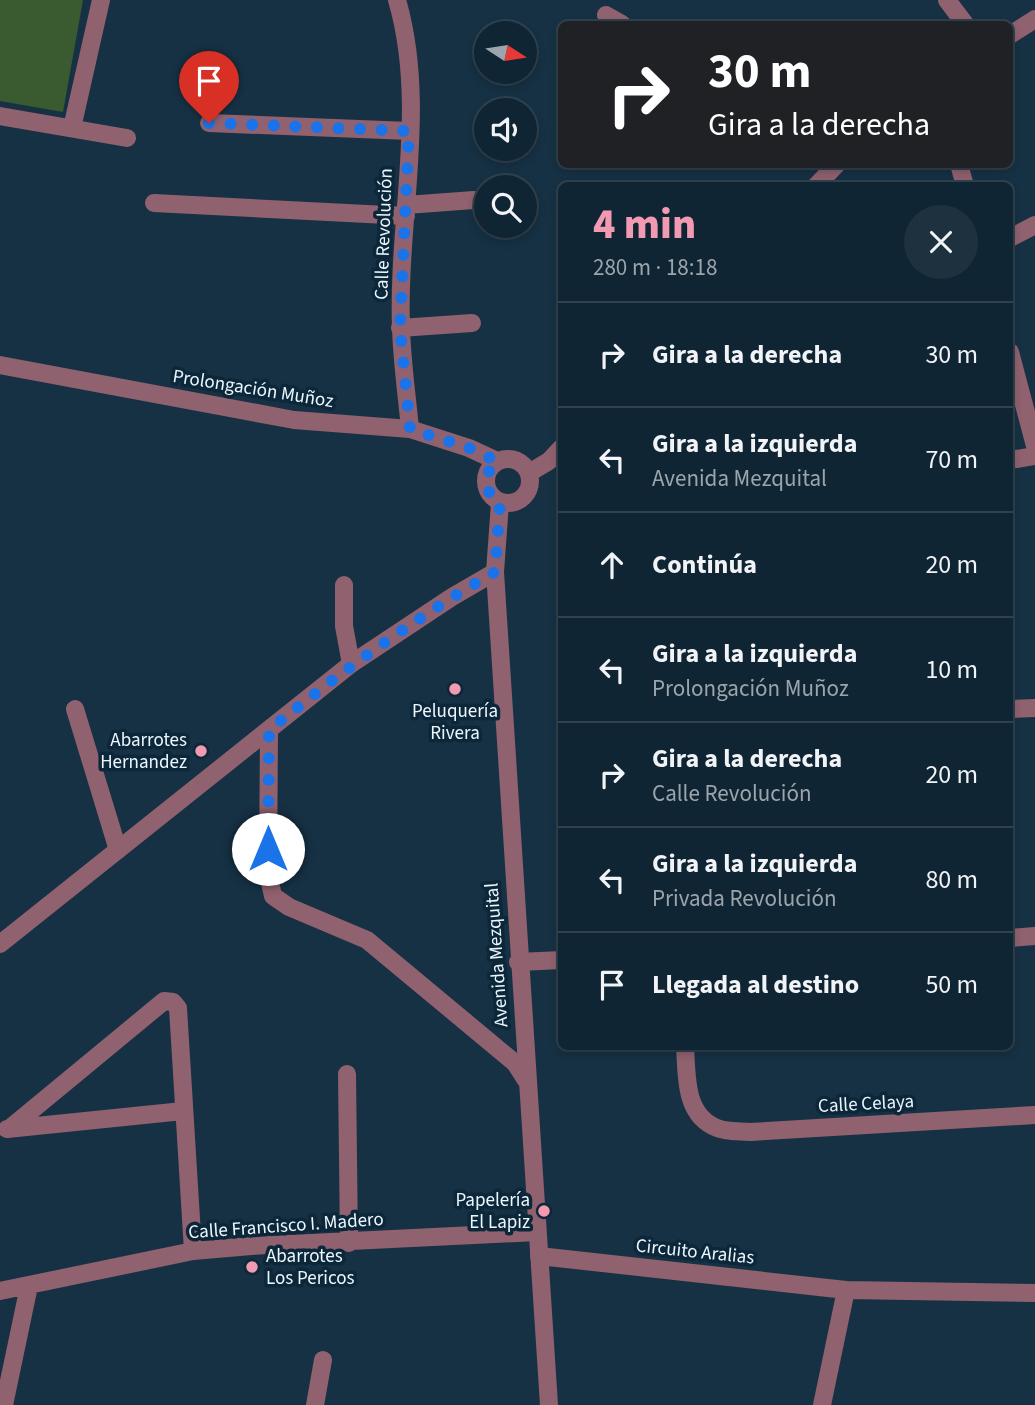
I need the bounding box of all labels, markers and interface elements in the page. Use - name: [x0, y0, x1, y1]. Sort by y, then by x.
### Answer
- north arrow: [474, 21, 537, 84]
- map controls: [474, 21, 537, 238]
- text: 30 m: [708, 37, 812, 107]
- icon: right: [593, 49, 684, 140]
- pin: [179, 51, 239, 123]
- icon: arrive: [190, 62, 228, 100]
- button: sound: [474, 98, 537, 161]
- text: Gira a la derecha: [708, 102, 930, 148]
- street label: Calle Revolución: [368, 168, 400, 300]
- button: search: [474, 175, 537, 238]
- text: 4 min: [593, 195, 696, 255]
- button: close: [904, 205, 978, 279]
- text: 280 m · 18:18: [593, 251, 717, 284]
- icon: right: [593, 336, 631, 374]
- text: Gira a la derecha: [652, 336, 842, 373]
- text: 30 m: [925, 336, 978, 373]
- street label: Prolongación Muñoz: [171, 363, 335, 415]
- text: Gira a la izquierda: [652, 425, 857, 462]
- icon: left: [593, 441, 631, 479]
- text: 70 m: [925, 441, 978, 478]
- text: Avenida Mezquital: [652, 462, 827, 495]
- icon: ahead: [593, 546, 631, 584]
- text: Continúa: [652, 546, 757, 583]
- text: 20 m: [925, 546, 978, 583]
- text: Gira a la izquierda: [652, 635, 857, 672]
- icon: left: [593, 651, 631, 689]
- text: 10 m: [925, 651, 978, 688]
- text: Prolongación Muñoz: [652, 672, 849, 705]
- marker: Peluquería Rivera: [447, 681, 463, 697]
- place label: Peluquería Rivera: [412, 698, 498, 747]
- place label: Abarrotes Hernandez: [100, 727, 187, 776]
- text: Gira a la derecha: [652, 740, 842, 777]
- marker: Abarrotes Hernandez: [193, 743, 209, 759]
- icon: right: [593, 756, 631, 794]
- text: 20 m: [925, 756, 978, 793]
- text: Calle Revolución: [652, 777, 812, 810]
- position arrow: [231, 812, 305, 886]
- text: Gira a la izquierda: [652, 845, 857, 882]
- icon: left: [593, 861, 631, 899]
- text: 80 m: [925, 861, 978, 898]
- street label: Avenida Mezquital: [478, 882, 516, 1028]
- text: Privada Revolución: [652, 882, 837, 915]
- icon: arrive: [593, 966, 631, 1004]
- text: Llegada al destino: [652, 966, 859, 1003]
- text: 50 m: [925, 966, 978, 1003]
- street label: Calle Celaya: [817, 1088, 915, 1120]
- place label: Papelería El Lapiz: [455, 1187, 530, 1236]
- marker: Papelería El Lapiz: [536, 1203, 552, 1219]
- street label: Calle Francisco I. Madero: [187, 1206, 385, 1246]
- street label: Circuito Aralias: [634, 1232, 756, 1272]
- place label: Abarrotes Los Pericos: [266, 1243, 355, 1292]
- marker: Abarrotes Los Pericos: [244, 1259, 260, 1275]

